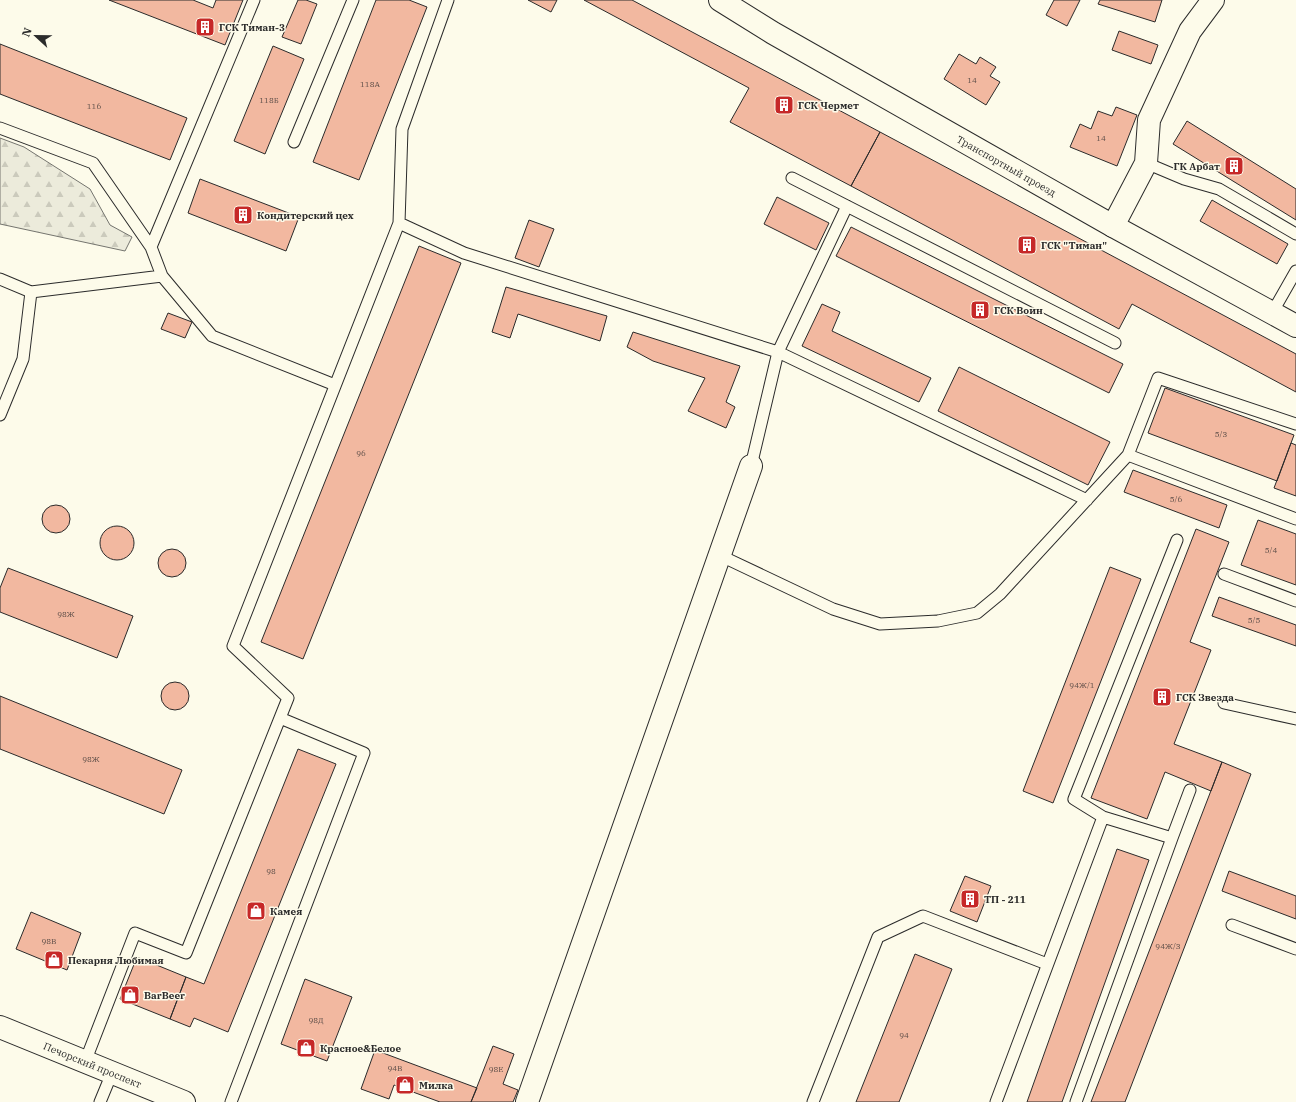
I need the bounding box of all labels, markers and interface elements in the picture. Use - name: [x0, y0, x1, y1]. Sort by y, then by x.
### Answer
- north arrow: [16, 16, 56, 56]
- building icon: ГСК Тиман-3: [194, 16, 216, 38]
- place label: ГСК Тиман-3: [219, 21, 285, 34]
- text: N: [19, 25, 35, 39]
- house number: 14: [967, 75, 977, 85]
- house number: 118А: [360, 79, 380, 89]
- building icon: ГСК Чермет: [773, 94, 795, 116]
- house number: 118Б: [259, 95, 279, 105]
- place label: ГСК Чермет: [798, 99, 859, 112]
- house number: 116: [87, 101, 101, 111]
- street label: Транспортный проезд: [955, 132, 1058, 199]
- house number: 14: [1096, 133, 1106, 143]
- building icon: ГК Арбат: [1223, 155, 1245, 177]
- place label: ГК Арбат: [1174, 160, 1220, 173]
- building icon: Кондитерский цех: [232, 204, 254, 226]
- place label: Кондитерский цех: [257, 209, 354, 222]
- building icon: ГСК "Тиман": [1016, 234, 1038, 256]
- place label: ГСК "Тиман": [1041, 239, 1107, 252]
- building icon: ГСК Воин: [969, 299, 991, 321]
- place label: ГСК Воин: [994, 304, 1043, 317]
- house number: 5/3: [1215, 429, 1227, 439]
- house number: 96: [356, 448, 366, 458]
- house number: 5/6: [1170, 494, 1182, 504]
- house number: 5/4: [1265, 545, 1277, 555]
- house number: 98Ж: [57, 609, 75, 619]
- house number: 5/5: [1248, 615, 1260, 625]
- house number: 94Ж/1: [1069, 680, 1095, 690]
- building icon: ГСК Звезда: [1151, 686, 1173, 708]
- place label: ГСК Звезда: [1176, 691, 1234, 704]
- house number: 98Ж: [82, 754, 100, 764]
- house number: 98: [266, 866, 276, 876]
- building icon: ТП - 211: [959, 888, 981, 910]
- place label: ТП - 211: [984, 893, 1026, 906]
- shop icon: Камея: [245, 900, 267, 922]
- place label: Камея: [270, 905, 302, 918]
- house number: 98В: [42, 936, 56, 946]
- house number: 94Ж/3: [1155, 941, 1181, 951]
- shop icon: Пекарня Любимая: [43, 949, 65, 971]
- place label: Пекарня Любимая: [68, 954, 164, 967]
- shop icon: BarBeer: [119, 984, 141, 1006]
- place label: BarBeer: [144, 989, 185, 1002]
- house number: 98Д: [308, 1015, 324, 1025]
- house number: 94: [899, 1030, 909, 1040]
- shop icon: Красное&Белое: [295, 1037, 317, 1059]
- street label: Печорский проспект: [42, 1039, 144, 1091]
- place label: Красное&Белое: [320, 1042, 401, 1055]
- house number: 94В: [388, 1063, 402, 1073]
- house number: 98Е: [489, 1064, 503, 1074]
- shop icon: Милка: [394, 1074, 416, 1096]
- place label: Милка: [419, 1079, 453, 1092]

